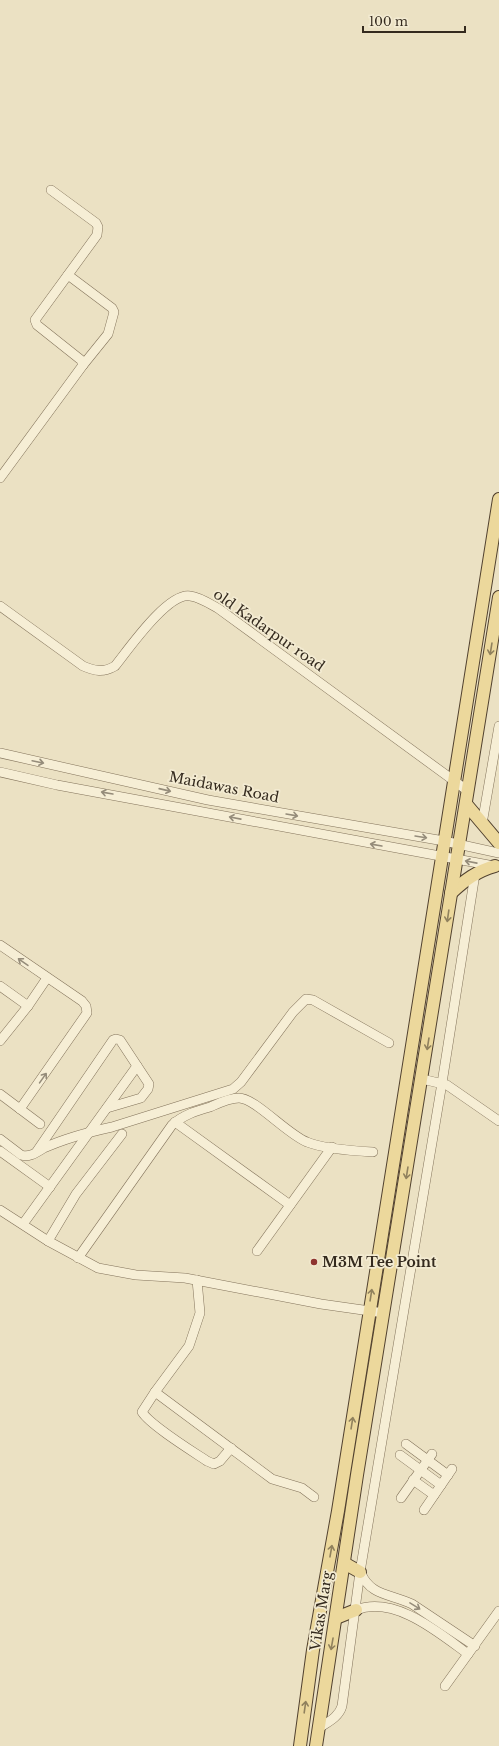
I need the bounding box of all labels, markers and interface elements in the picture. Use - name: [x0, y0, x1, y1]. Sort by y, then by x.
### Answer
- scale bar: [363, 8, 465, 34]
- text: 100 m: [369, 14, 408, 29]
- street label: old Kadarpur road: [210, 585, 329, 675]
- one-way arrow: [487, 643, 495, 656]
- one-way arrow: [31, 758, 44, 766]
- street label: Maidawas Road: [167, 767, 281, 807]
- one-way arrow: [158, 787, 171, 794]
- one-way arrow: [101, 789, 114, 797]
- one-way arrow: [286, 811, 299, 819]
- one-way arrow: [229, 813, 242, 821]
- one-way arrow: [414, 834, 427, 842]
- one-way arrow: [370, 840, 383, 848]
- one-way arrow: [465, 857, 478, 865]
- one-way arrow: [444, 909, 452, 922]
- one-way arrow: [18, 958, 29, 966]
- one-way arrow: [423, 1038, 431, 1051]
- one-way arrow: [39, 1072, 47, 1083]
- one-way arrow: [403, 1166, 411, 1179]
- place label: M3M Tee Point: [322, 1253, 437, 1271]
- marker: M3M Tee Point: [309, 1257, 319, 1267]
- one-way arrow: [368, 1289, 376, 1302]
- one-way arrow: [348, 1417, 356, 1430]
- one-way arrow: [327, 1545, 335, 1558]
- street label: Vikas Marg: [306, 1569, 336, 1653]
- one-way arrow: [409, 1602, 420, 1610]
- one-way arrow: [327, 1637, 335, 1650]
- one-way arrow: [301, 1701, 309, 1714]

